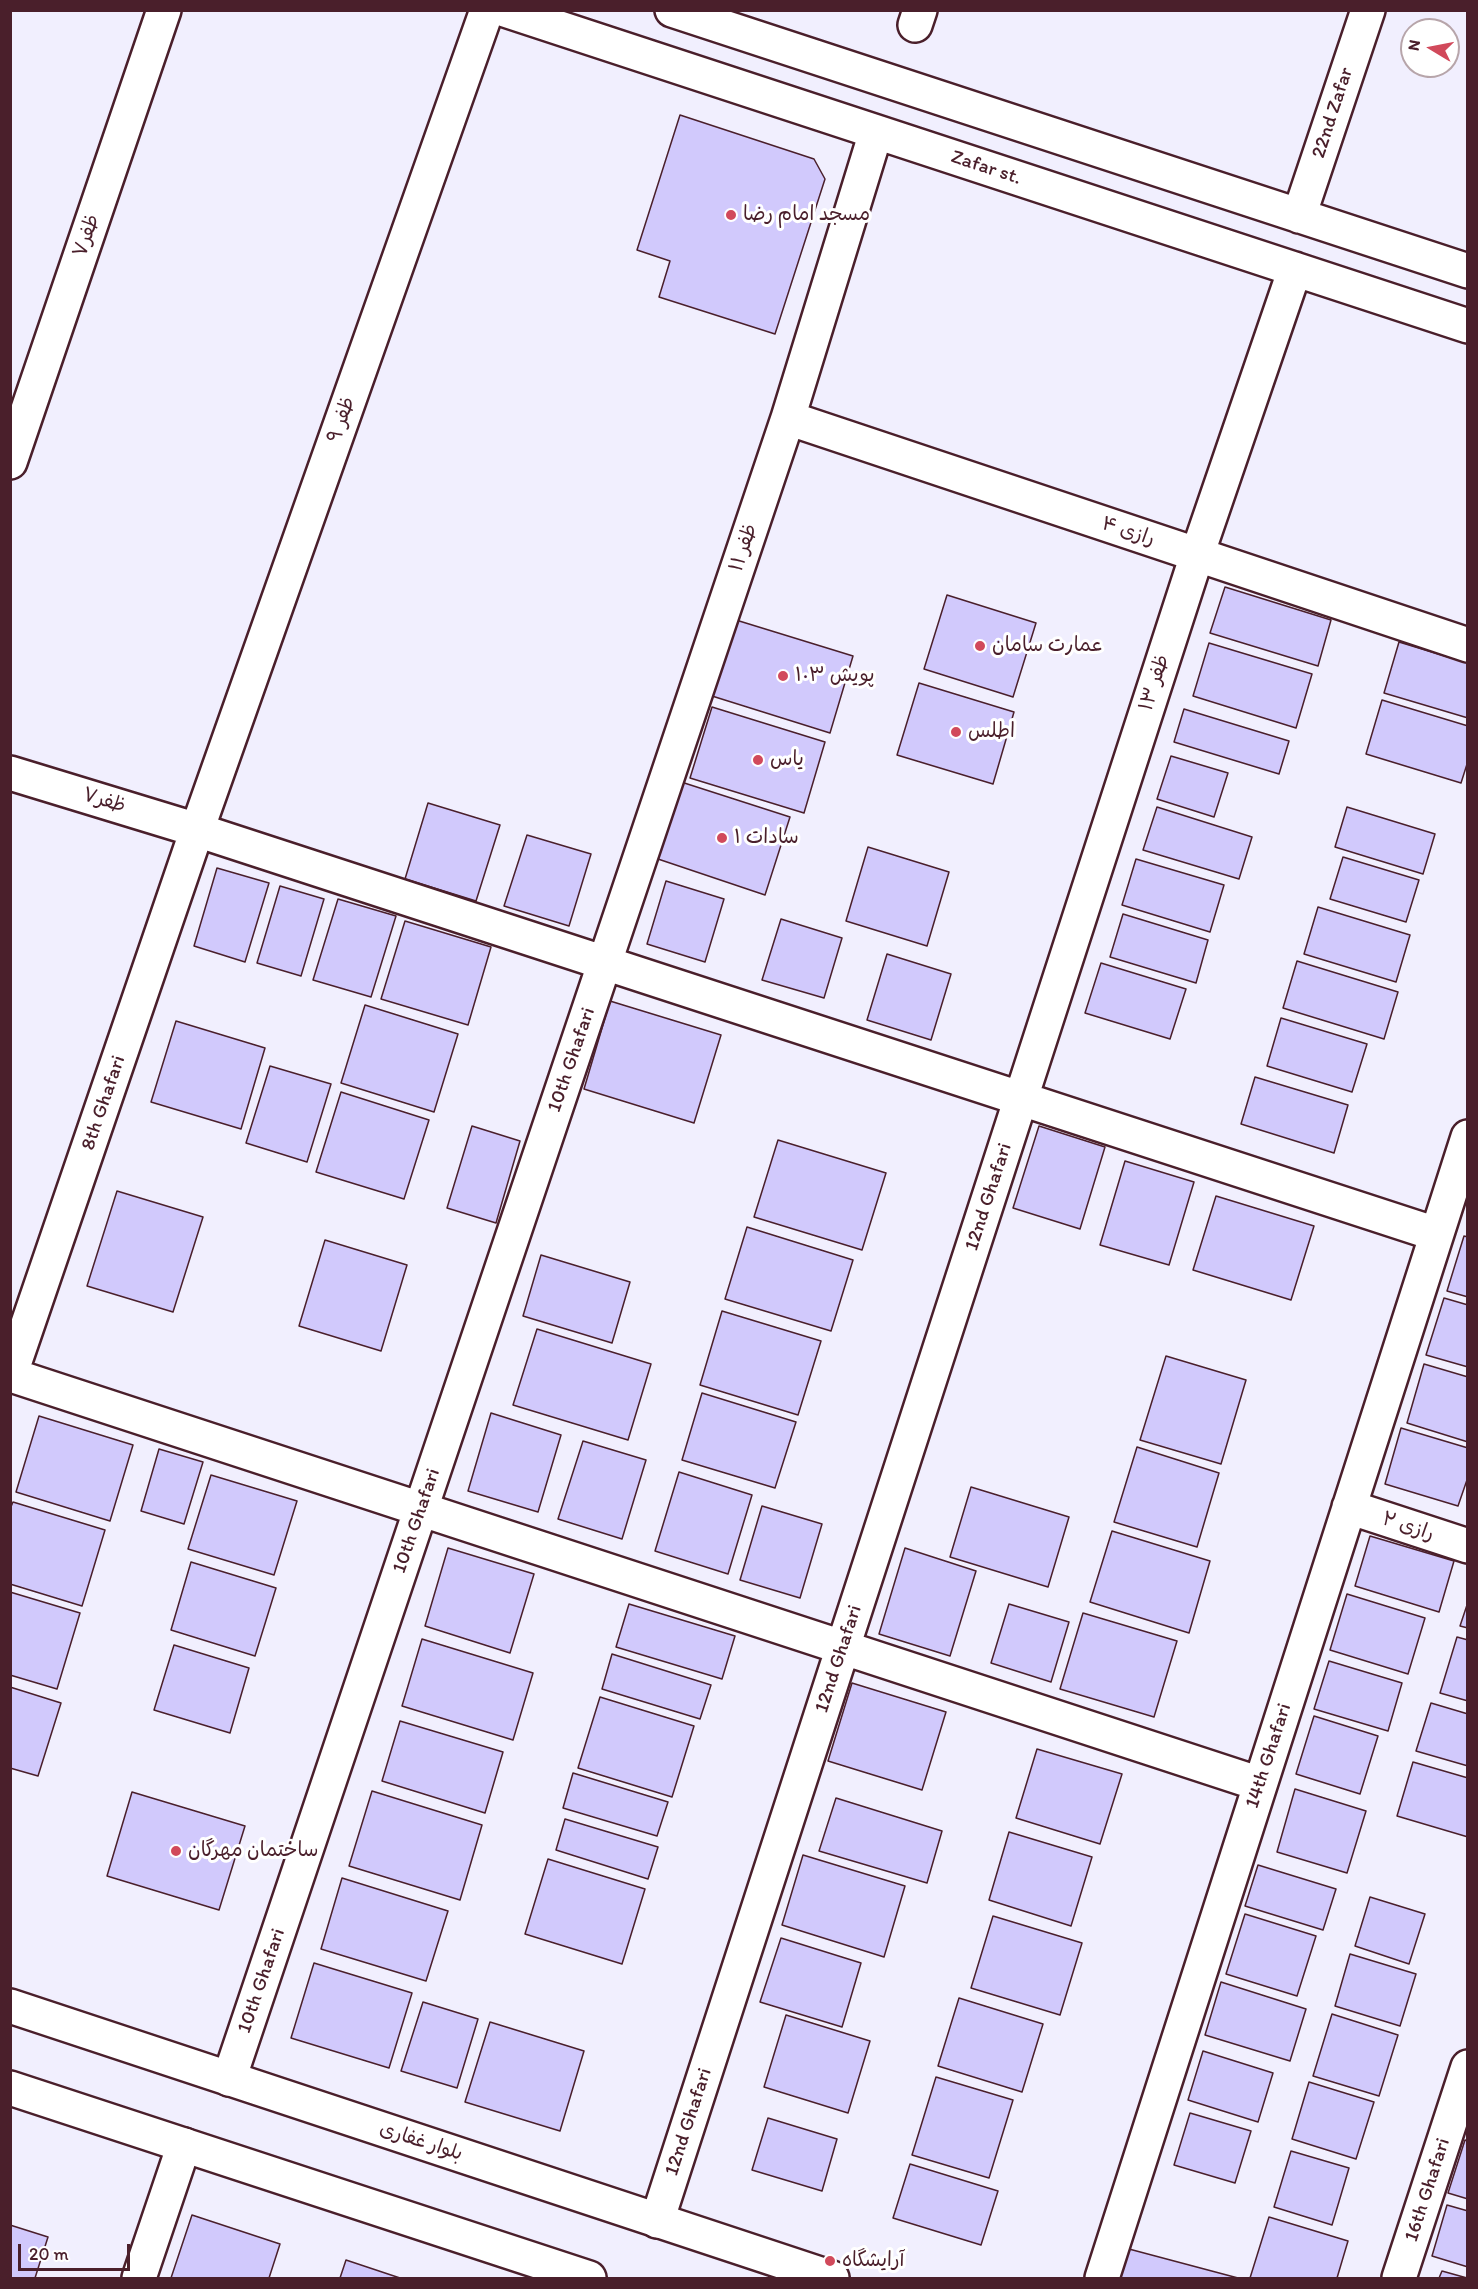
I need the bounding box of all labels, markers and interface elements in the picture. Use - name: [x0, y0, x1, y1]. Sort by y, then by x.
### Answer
- north arrow: [1400, 18, 1460, 78]
- text: N: [1403, 38, 1424, 52]
- street label: 22nd Zafar: [1307, 65, 1359, 161]
- street label: Zafar st.: [948, 145, 1024, 191]
- place label: مسجد امام رضا: [743, 203, 870, 227]
- marker: مسجد امام رضا: [724, 208, 738, 222]
- street label: ظفر۷: [69, 211, 105, 261]
- street label: ظفر ۹: [323, 394, 361, 446]
- street label: رازی ۴: [1098, 512, 1158, 552]
- street label: ظفر ۱۱: [725, 521, 763, 575]
- place label: عمارت سامان: [992, 634, 1103, 658]
- marker: عمارت سامان: [973, 639, 987, 653]
- street label: ظفر ۱۳: [1135, 652, 1175, 714]
- place label: پویش ۱۰۳: [795, 664, 875, 688]
- marker: پویش ۱۰۳: [776, 669, 790, 683]
- place label: اطلس: [968, 720, 1015, 744]
- marker: اطلس: [949, 725, 963, 739]
- place label: یاس: [770, 748, 804, 772]
- marker: یاس: [751, 753, 765, 767]
- street label: ظفر۷: [80, 783, 128, 819]
- place label: سادات ۱: [734, 826, 799, 850]
- marker: سادات ۱: [715, 831, 729, 845]
- street label: 10th Ghafari: [543, 1004, 601, 1116]
- street label: 8th Ghafari: [77, 1052, 131, 1154]
- street label: 12nd Ghafari: [960, 1140, 1018, 1254]
- street label: 10th Ghafari: [388, 1465, 446, 1577]
- street label: رازی ۲: [1379, 1507, 1437, 1547]
- street label: 12nd Ghafari: [810, 1602, 868, 1716]
- street label: 14th Ghafari: [1241, 1700, 1297, 1812]
- place label: ساختمان مهرگان: [188, 1839, 318, 1863]
- marker: ساختمان مهرگان: [169, 1844, 183, 1858]
- street label: 10th Ghafari: [233, 1925, 291, 2037]
- street label: 12nd Ghafari: [660, 2065, 718, 2179]
- street label: بلوار غفاری: [376, 2117, 466, 2167]
- street label: 16th Ghafari: [1400, 2135, 1456, 2245]
- scale bar: [21, 2232, 134, 2270]
- text: 20 m: [29, 2243, 69, 2265]
- place label: آرایشگاه: [842, 2249, 904, 2273]
- marker: آرایشگاه: [823, 2254, 837, 2268]

